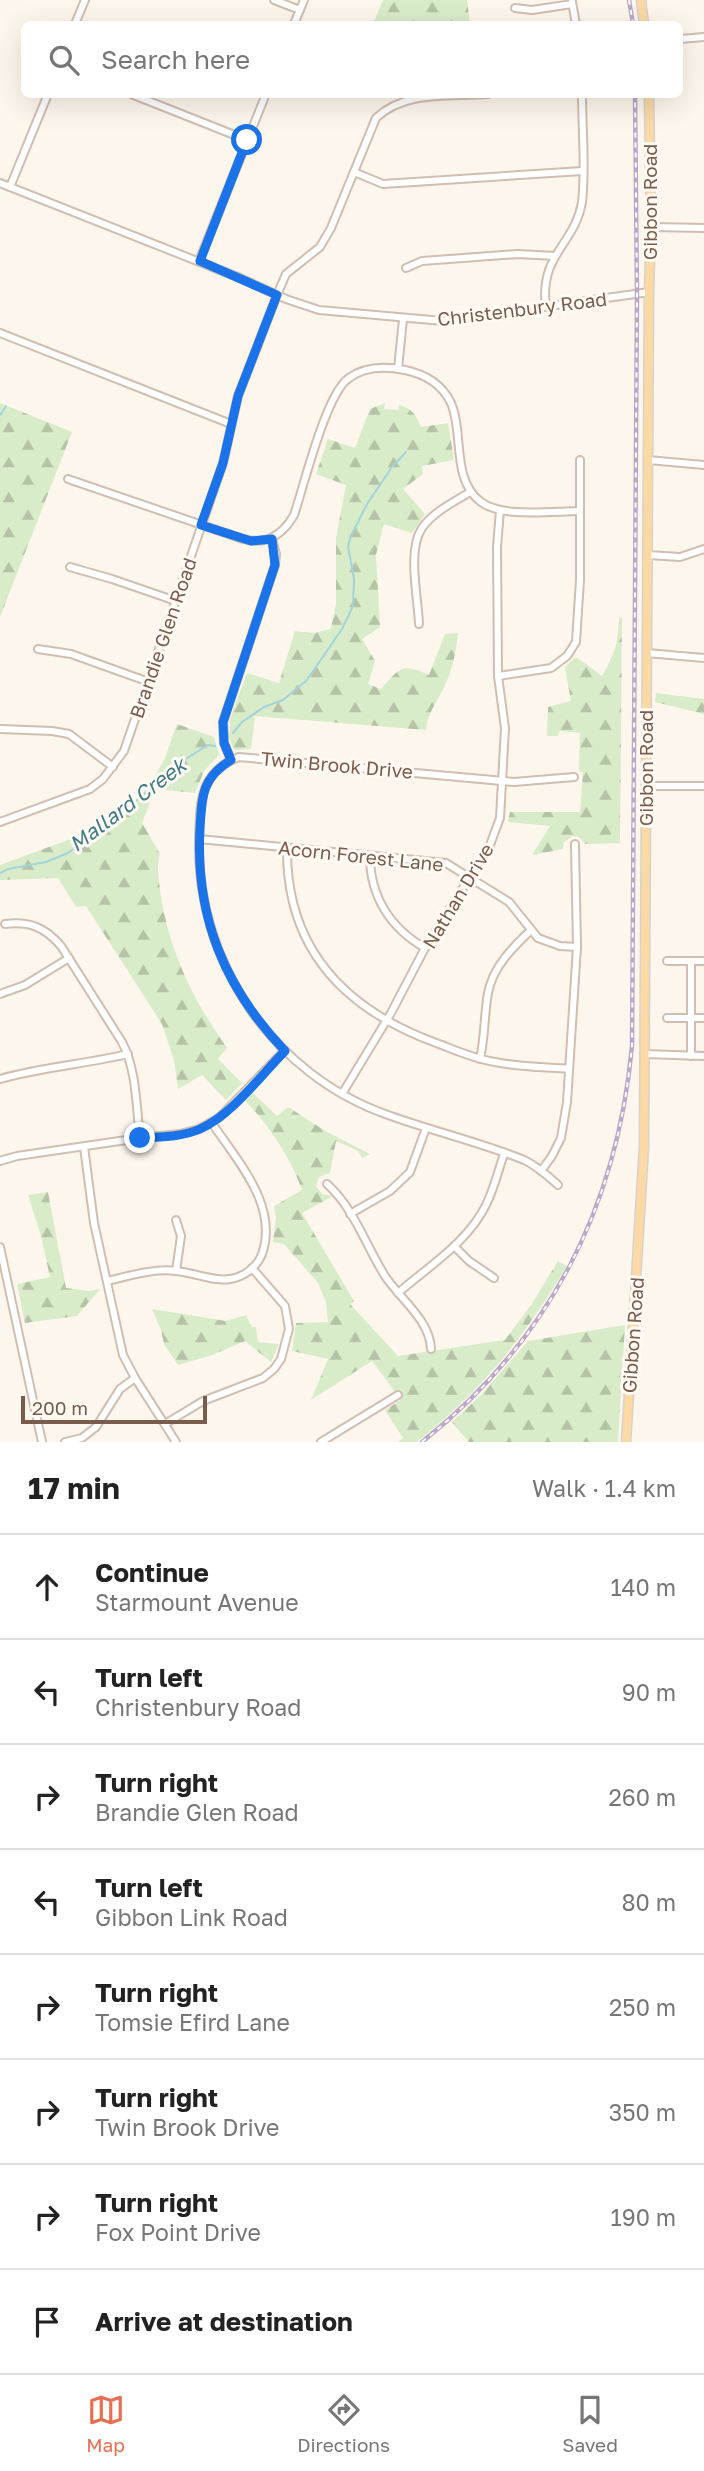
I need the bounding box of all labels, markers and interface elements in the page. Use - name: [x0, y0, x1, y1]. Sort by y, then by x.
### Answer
- search box: [21, 21, 683, 98]
- icon: search: [45, 41, 83, 79]
- text: Search here: [101, 44, 250, 75]
- route start: [231, 124, 262, 155]
- street label: Gibbon Road: [638, 144, 661, 260]
- street label: Christenbury Road: [436, 287, 608, 330]
- street label: Brandie Glen Road: [124, 555, 201, 721]
- street label: Gibbon Road: [634, 710, 657, 826]
- street label: Twin Brook Drive: [260, 746, 414, 783]
- water label: Mallard Creek: [64, 750, 193, 857]
- street label: Acorn Forest Lane: [277, 835, 445, 876]
- street label: Nathan Drive: [417, 839, 498, 952]
- route end: [124, 1122, 155, 1153]
- street label: Gibbon Road: [617, 1276, 648, 1394]
- scale bar: [21, 1393, 206, 1425]
- text: 200 m: [32, 1396, 88, 1419]
- text: 17 min: [28, 1470, 120, 1506]
- text: Walk · 1.4 km: [532, 1474, 676, 1502]
- text: Continue: [95, 1557, 209, 1588]
- icon: ahead: [28, 1568, 66, 1606]
- text: 140 m: [610, 1573, 676, 1601]
- text: Starmount Avenue: [95, 1588, 299, 1616]
- text: Turn left: [95, 1662, 203, 1693]
- icon: left: [28, 1673, 66, 1711]
- text: 90 m: [622, 1678, 676, 1706]
- text: Christenbury Road: [95, 1693, 302, 1721]
- text: Turn right: [95, 1767, 218, 1798]
- icon: right: [28, 1778, 66, 1816]
- text: 260 m: [608, 1783, 676, 1811]
- text: Brandie Glen Road: [95, 1798, 299, 1826]
- text: Turn left: [95, 1872, 203, 1903]
- icon: left: [28, 1883, 66, 1921]
- text: 80 m: [622, 1888, 676, 1916]
- text: Gibbon Link Road: [95, 1903, 288, 1931]
- text: Turn right: [95, 1977, 218, 2008]
- icon: right: [28, 1988, 66, 2026]
- text: 250 m: [609, 1993, 676, 2021]
- text: Tomsie Efird Lane: [95, 2008, 290, 2036]
- text: Turn right: [95, 2082, 218, 2113]
- icon: right: [28, 2093, 66, 2131]
- text: 350 m: [609, 2098, 676, 2126]
- text: Twin Brook Drive: [95, 2113, 279, 2141]
- text: Turn right: [95, 2187, 218, 2218]
- icon: right: [28, 2198, 66, 2236]
- text: 190 m: [611, 2203, 676, 2231]
- text: Fox Point Drive: [95, 2218, 261, 2246]
- icon: arrive: [28, 2303, 66, 2341]
- text: Arrive at destination: [95, 2306, 353, 2337]
- tab: Map: [86, 2391, 125, 2456]
- tab: Directions: [297, 2391, 390, 2456]
- tab: Saved: [562, 2391, 618, 2456]

